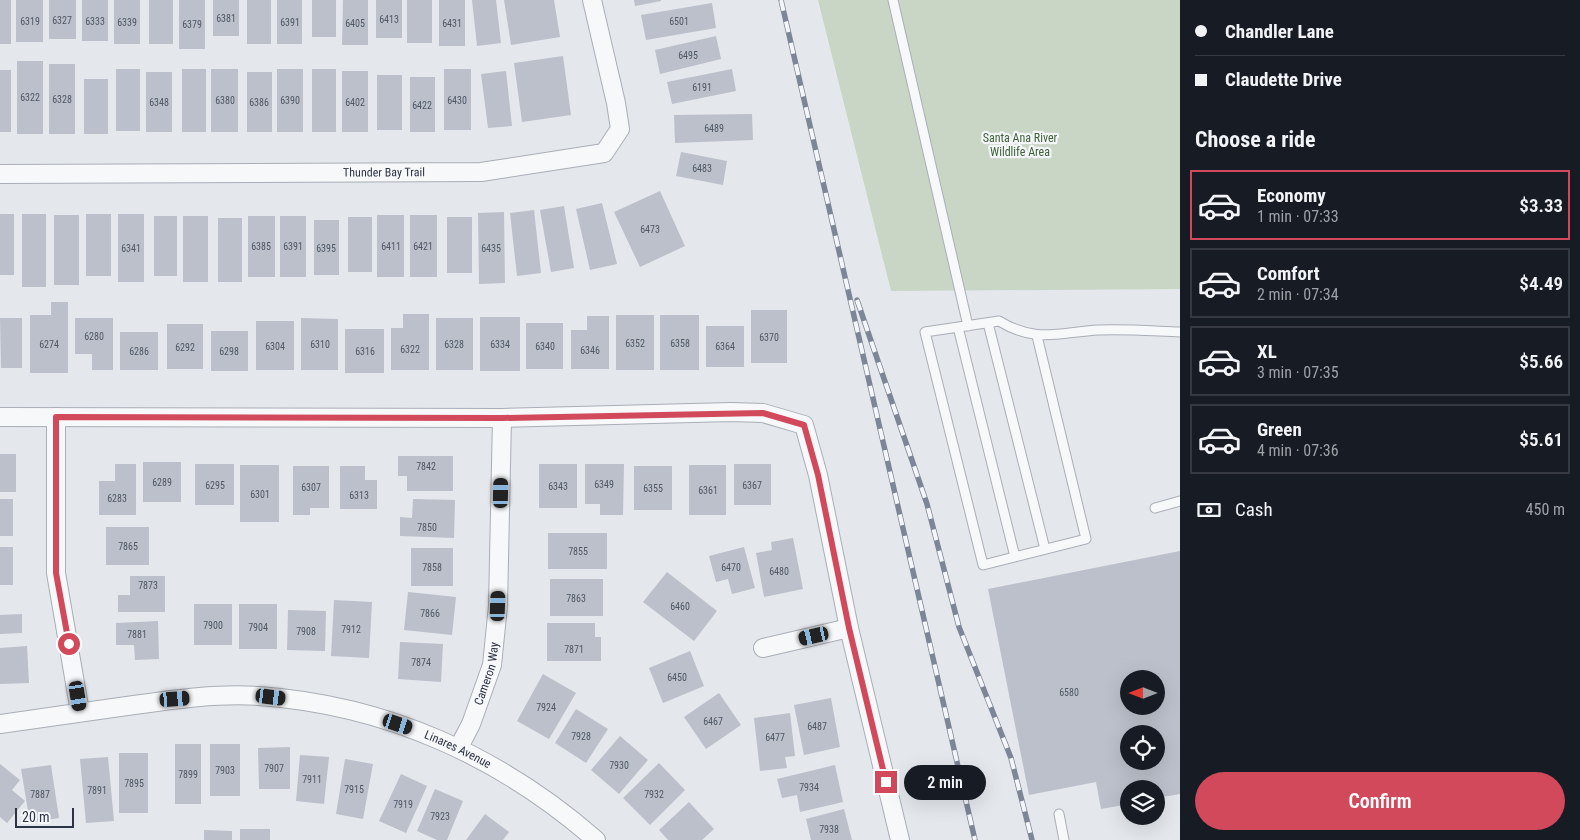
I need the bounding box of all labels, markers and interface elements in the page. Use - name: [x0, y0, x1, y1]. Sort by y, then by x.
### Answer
- house number: 6381: [216, 13, 236, 24]
- house number: 6413: [379, 14, 399, 25]
- house number: 6327: [52, 15, 72, 26]
- house number: 6319: [20, 16, 40, 27]
- house number: 6333: [85, 16, 105, 27]
- house number: 6501: [669, 16, 689, 27]
- house number: 6339: [117, 17, 137, 28]
- house number: 6391: [280, 17, 300, 28]
- house number: 6405: [345, 18, 365, 29]
- house number: 6431: [442, 18, 462, 29]
- house number: 6379: [182, 19, 202, 30]
- text: Chandler Lane: [1225, 20, 1334, 43]
- house number: 6495: [678, 50, 698, 61]
- text: Claudette Drive: [1225, 68, 1342, 91]
- house number: 6191: [692, 82, 712, 93]
- house number: 6322: [20, 92, 40, 103]
- house number: 6328: [52, 94, 72, 105]
- house number: 6380: [215, 95, 235, 106]
- house number: 6390: [280, 95, 300, 106]
- house number: 6430: [447, 95, 467, 106]
- house number: 6348: [149, 97, 169, 108]
- house number: 6386: [249, 97, 269, 108]
- house number: 6402: [345, 97, 365, 108]
- house number: 6422: [412, 100, 432, 111]
- house number: 6489: [704, 123, 724, 134]
- text: Choose a ride: [1195, 127, 1316, 152]
- park label: Santa Ana River Wildlife Area: [983, 131, 1058, 159]
- house number: 6483: [692, 163, 712, 174]
- street label: Thunder Bay Trail: [343, 165, 425, 180]
- icon: car: [1197, 183, 1242, 228]
- text: Economy: [1257, 184, 1326, 207]
- text: $3.33: [1519, 194, 1563, 217]
- text: 1 min · 07:33: [1257, 207, 1339, 226]
- house number: 6473: [640, 224, 660, 235]
- house number: 6385: [251, 241, 271, 252]
- house number: 6391: [283, 241, 303, 252]
- house number: 6411: [381, 241, 401, 252]
- house number: 6421: [413, 241, 433, 252]
- house number: 6341: [121, 243, 141, 254]
- house number: 6395: [316, 243, 336, 254]
- house number: 6435: [481, 243, 501, 254]
- icon: car: [1197, 261, 1242, 306]
- text: Comfort: [1257, 262, 1320, 285]
- text: $4.49: [1519, 272, 1563, 295]
- text: 2 min · 07:34: [1257, 285, 1339, 304]
- house number: 6280: [84, 331, 104, 342]
- house number: 6370: [759, 332, 779, 343]
- house number: 6352: [625, 338, 645, 349]
- house number: 6358: [670, 338, 690, 349]
- house number: 6274: [39, 339, 59, 350]
- house number: 6310: [310, 339, 330, 350]
- house number: 6328: [444, 339, 464, 350]
- house number: 6334: [490, 339, 510, 350]
- icon: car: [1197, 339, 1242, 384]
- text: XL: [1257, 340, 1277, 363]
- house number: 6304: [265, 341, 285, 352]
- house number: 6340: [535, 341, 555, 352]
- house number: 6364: [715, 341, 735, 352]
- house number: 6292: [175, 342, 195, 353]
- house number: 6322: [400, 344, 420, 355]
- house number: 6346: [580, 345, 600, 356]
- house number: 6286: [129, 346, 149, 357]
- house number: 6298: [219, 346, 239, 357]
- house number: 6316: [355, 346, 375, 357]
- text: $5.66: [1519, 350, 1563, 373]
- text: 3 min · 07:35: [1257, 363, 1339, 382]
- icon: car: [1197, 417, 1242, 462]
- text: Green: [1257, 418, 1302, 441]
- text: $5.61: [1519, 428, 1563, 451]
- text: 4 min · 07:36: [1257, 441, 1339, 460]
- house number: 7842: [416, 461, 436, 472]
- house number: 6289: [152, 477, 172, 488]
- car: [493, 478, 508, 508]
- house number: 6349: [594, 479, 614, 490]
- house number: 6295: [205, 480, 225, 491]
- house number: 6367: [742, 480, 762, 491]
- house number: 6343: [548, 481, 568, 492]
- house number: 6307: [301, 482, 321, 493]
- house number: 6355: [643, 483, 663, 494]
- house number: 6361: [698, 485, 718, 496]
- house number: 6301: [250, 489, 270, 500]
- house number: 6313: [349, 490, 369, 501]
- house number: 6283: [107, 493, 127, 504]
- icon: cash: [1195, 496, 1223, 524]
- text: Cash: [1235, 498, 1273, 521]
- text: 450 m: [1526, 500, 1565, 519]
- house number: 7850: [417, 522, 437, 533]
- house number: 7865: [118, 541, 138, 552]
- house number: 7855: [568, 546, 588, 557]
- house number: 7858: [422, 562, 442, 573]
- house number: 6470: [721, 562, 741, 573]
- house number: 6480: [769, 566, 789, 577]
- house number: 7873: [138, 580, 158, 591]
- car: [489, 591, 506, 621]
- house number: 7863: [566, 593, 586, 604]
- house number: 6460: [670, 601, 690, 612]
- house number: 7866: [420, 608, 440, 619]
- house number: 7900: [203, 620, 223, 631]
- house number: 7904: [248, 622, 268, 633]
- house number: 7912: [341, 624, 361, 635]
- car: [797, 625, 830, 647]
- house number: 7908: [296, 626, 316, 637]
- house number: 7881: [127, 629, 147, 640]
- route start: [58, 633, 80, 655]
- street label: Cameron Way: [471, 641, 501, 707]
- house number: 7871: [564, 644, 584, 655]
- house number: 7874: [411, 657, 431, 668]
- north arrow: [1120, 670, 1165, 715]
- map controls: [1120, 670, 1165, 825]
- house number: 6450: [667, 672, 687, 683]
- car: [68, 680, 87, 712]
- house number: 6580: [1059, 687, 1079, 698]
- car: [255, 688, 286, 706]
- car: [159, 690, 190, 708]
- house number: 7924: [536, 702, 556, 713]
- car: [381, 712, 414, 736]
- house number: 6467: [703, 716, 723, 727]
- house number: 6487: [807, 721, 827, 732]
- button: locate: [1120, 725, 1165, 770]
- street label: Linares Avenue: [422, 728, 494, 771]
- house number: 7928: [571, 731, 591, 742]
- house number: 6477: [765, 732, 785, 743]
- house number: 7930: [609, 760, 629, 771]
- house number: 7907: [264, 763, 284, 774]
- callout: 2 min: [904, 764, 986, 800]
- house number: 7903: [215, 765, 235, 776]
- house number: 7899: [178, 769, 198, 780]
- route end: [875, 771, 897, 793]
- button: Confirm: [1195, 772, 1565, 830]
- text: 2 min: [927, 773, 963, 792]
- house number: 7911: [302, 774, 322, 785]
- house number: 7895: [124, 778, 144, 789]
- button: layers: [1120, 780, 1165, 825]
- house number: 7934: [799, 782, 819, 793]
- house number: 7915: [344, 784, 364, 795]
- house number: 7891: [87, 785, 107, 796]
- house number: 7887: [30, 789, 50, 800]
- house number: 7932: [644, 789, 664, 800]
- house number: 7919: [393, 799, 413, 810]
- scale bar: [15, 805, 74, 828]
- text: 20 m: [22, 809, 50, 825]
- house number: 7923: [430, 811, 450, 822]
- house number: 7938: [819, 824, 839, 835]

